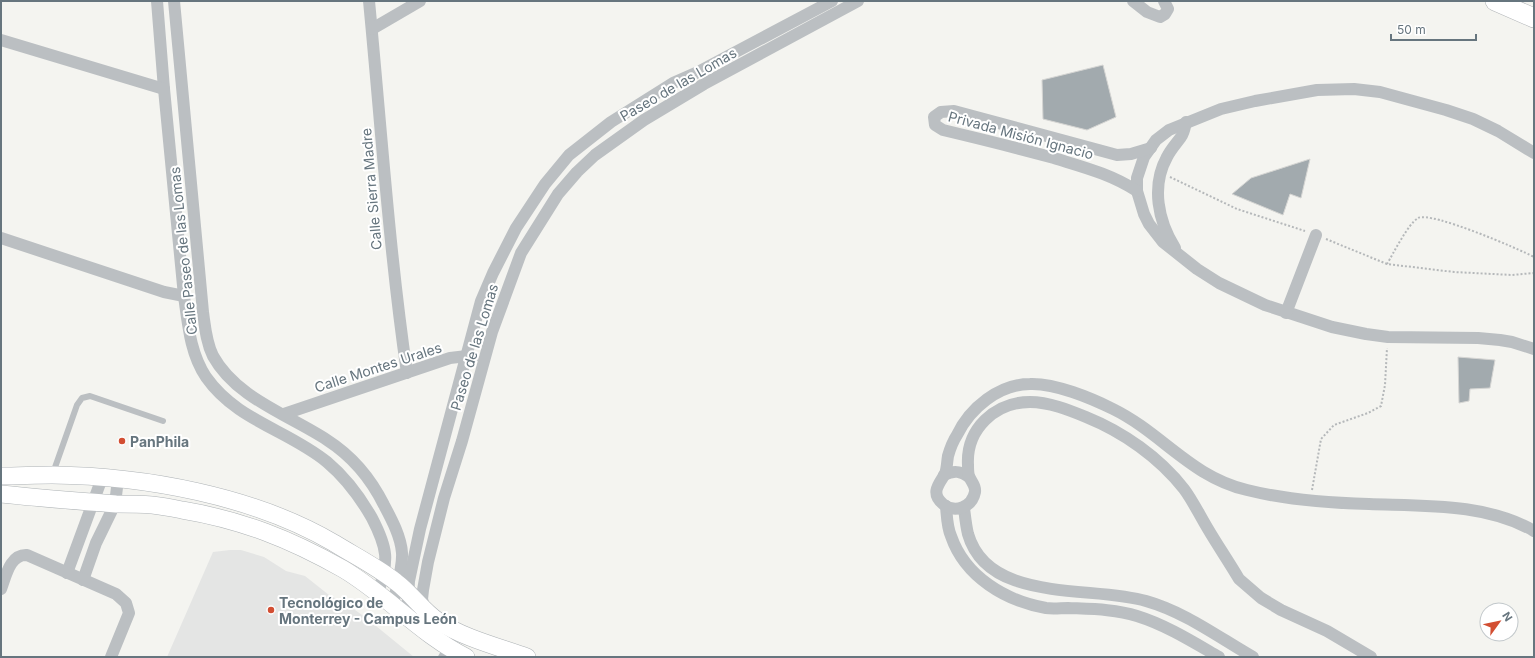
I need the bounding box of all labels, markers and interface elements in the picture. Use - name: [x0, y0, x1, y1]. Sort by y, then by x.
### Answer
- scale bar: [1391, 16, 1476, 42]
- text: 50 m: [1397, 22, 1426, 37]
- street label: Paseo de las Lomas: [617, 44, 739, 124]
- street label: Privada Misión Ignacio: [947, 107, 1095, 163]
- street label: Calle Sierra Madre: [357, 127, 385, 251]
- street label: Calle Paseo de las Lomas: [166, 166, 200, 336]
- street label: Paseo de las Lomas: [447, 282, 501, 412]
- street label: Calle Montes Urales: [312, 338, 444, 396]
- place label: PanPhila: [130, 433, 189, 450]
- marker: PanPhila: [117, 436, 127, 446]
- place label: Tecnológico de Monterrey - Campus León: [279, 594, 457, 627]
- north arrow: [1479, 602, 1519, 642]
- marker: Tecnológico de Monterrey - Campus León: [266, 605, 276, 615]
- text: N: [1499, 609, 1516, 624]

